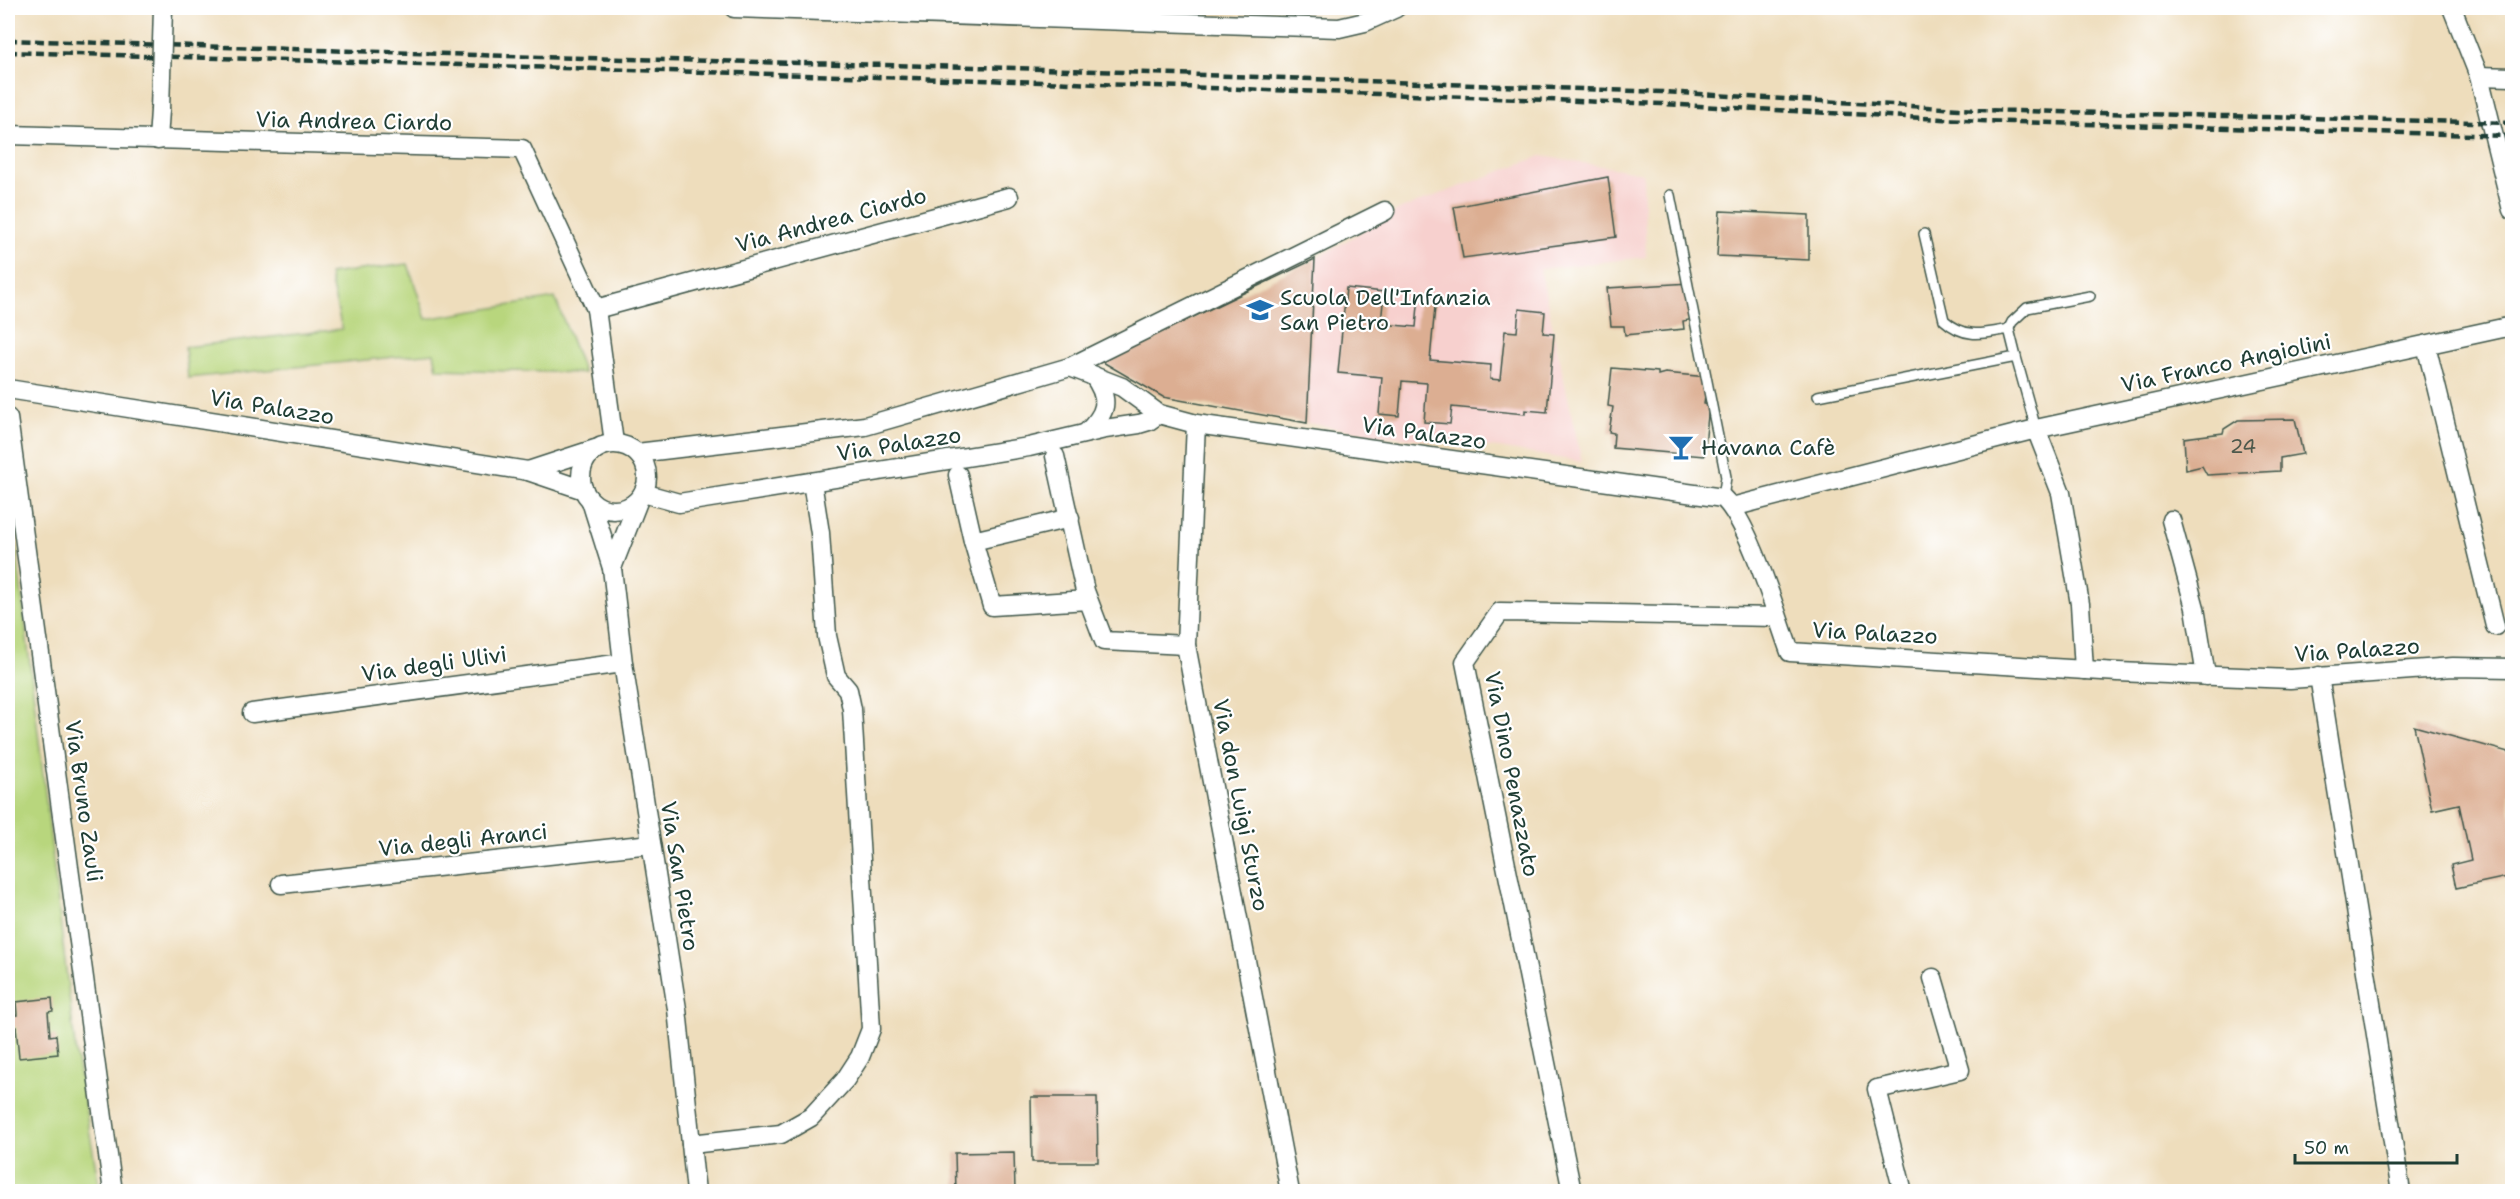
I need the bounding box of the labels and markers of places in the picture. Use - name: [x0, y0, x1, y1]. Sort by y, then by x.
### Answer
- place label: Scuola Dell'Infanzia San Pietro: [1280, 283, 1491, 337]
- school or university icon: Scuola Dell'Infanzia San Pietro: [1245, 295, 1275, 325]
- bar icon: Havana Cafè: [1666, 432, 1696, 462]
- place label: Havana Cafè: [1701, 433, 1836, 462]

